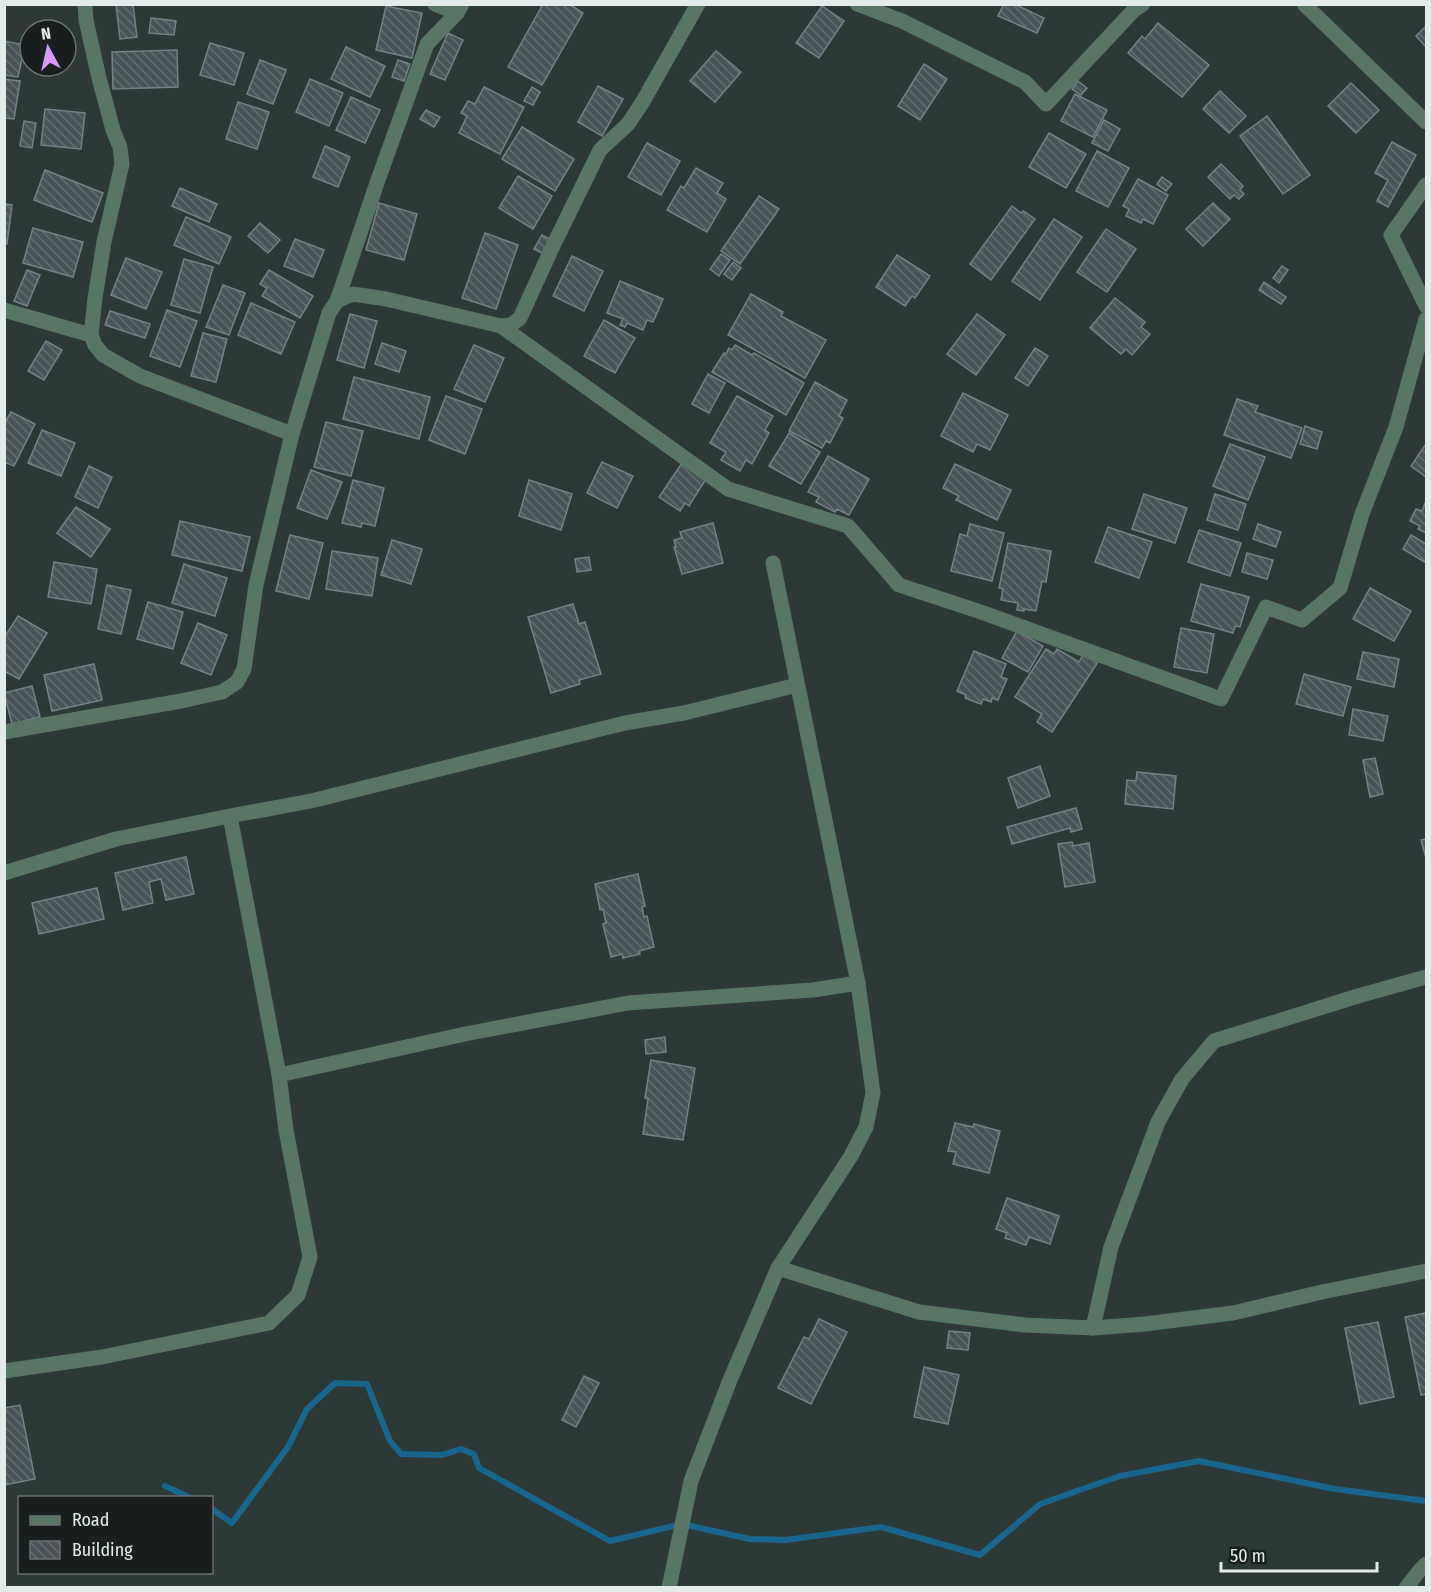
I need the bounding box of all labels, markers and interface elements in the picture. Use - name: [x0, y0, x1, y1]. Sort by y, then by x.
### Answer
- north arrow: [18, 18, 78, 78]
- text: N: [40, 24, 52, 44]
- legend: [18, 1496, 213, 1574]
- text: Road: [72, 1509, 109, 1531]
- scale bar: [1221, 1535, 1377, 1573]
- text: Building: [72, 1539, 133, 1561]
- text: 50 m: [1230, 1545, 1266, 1567]

